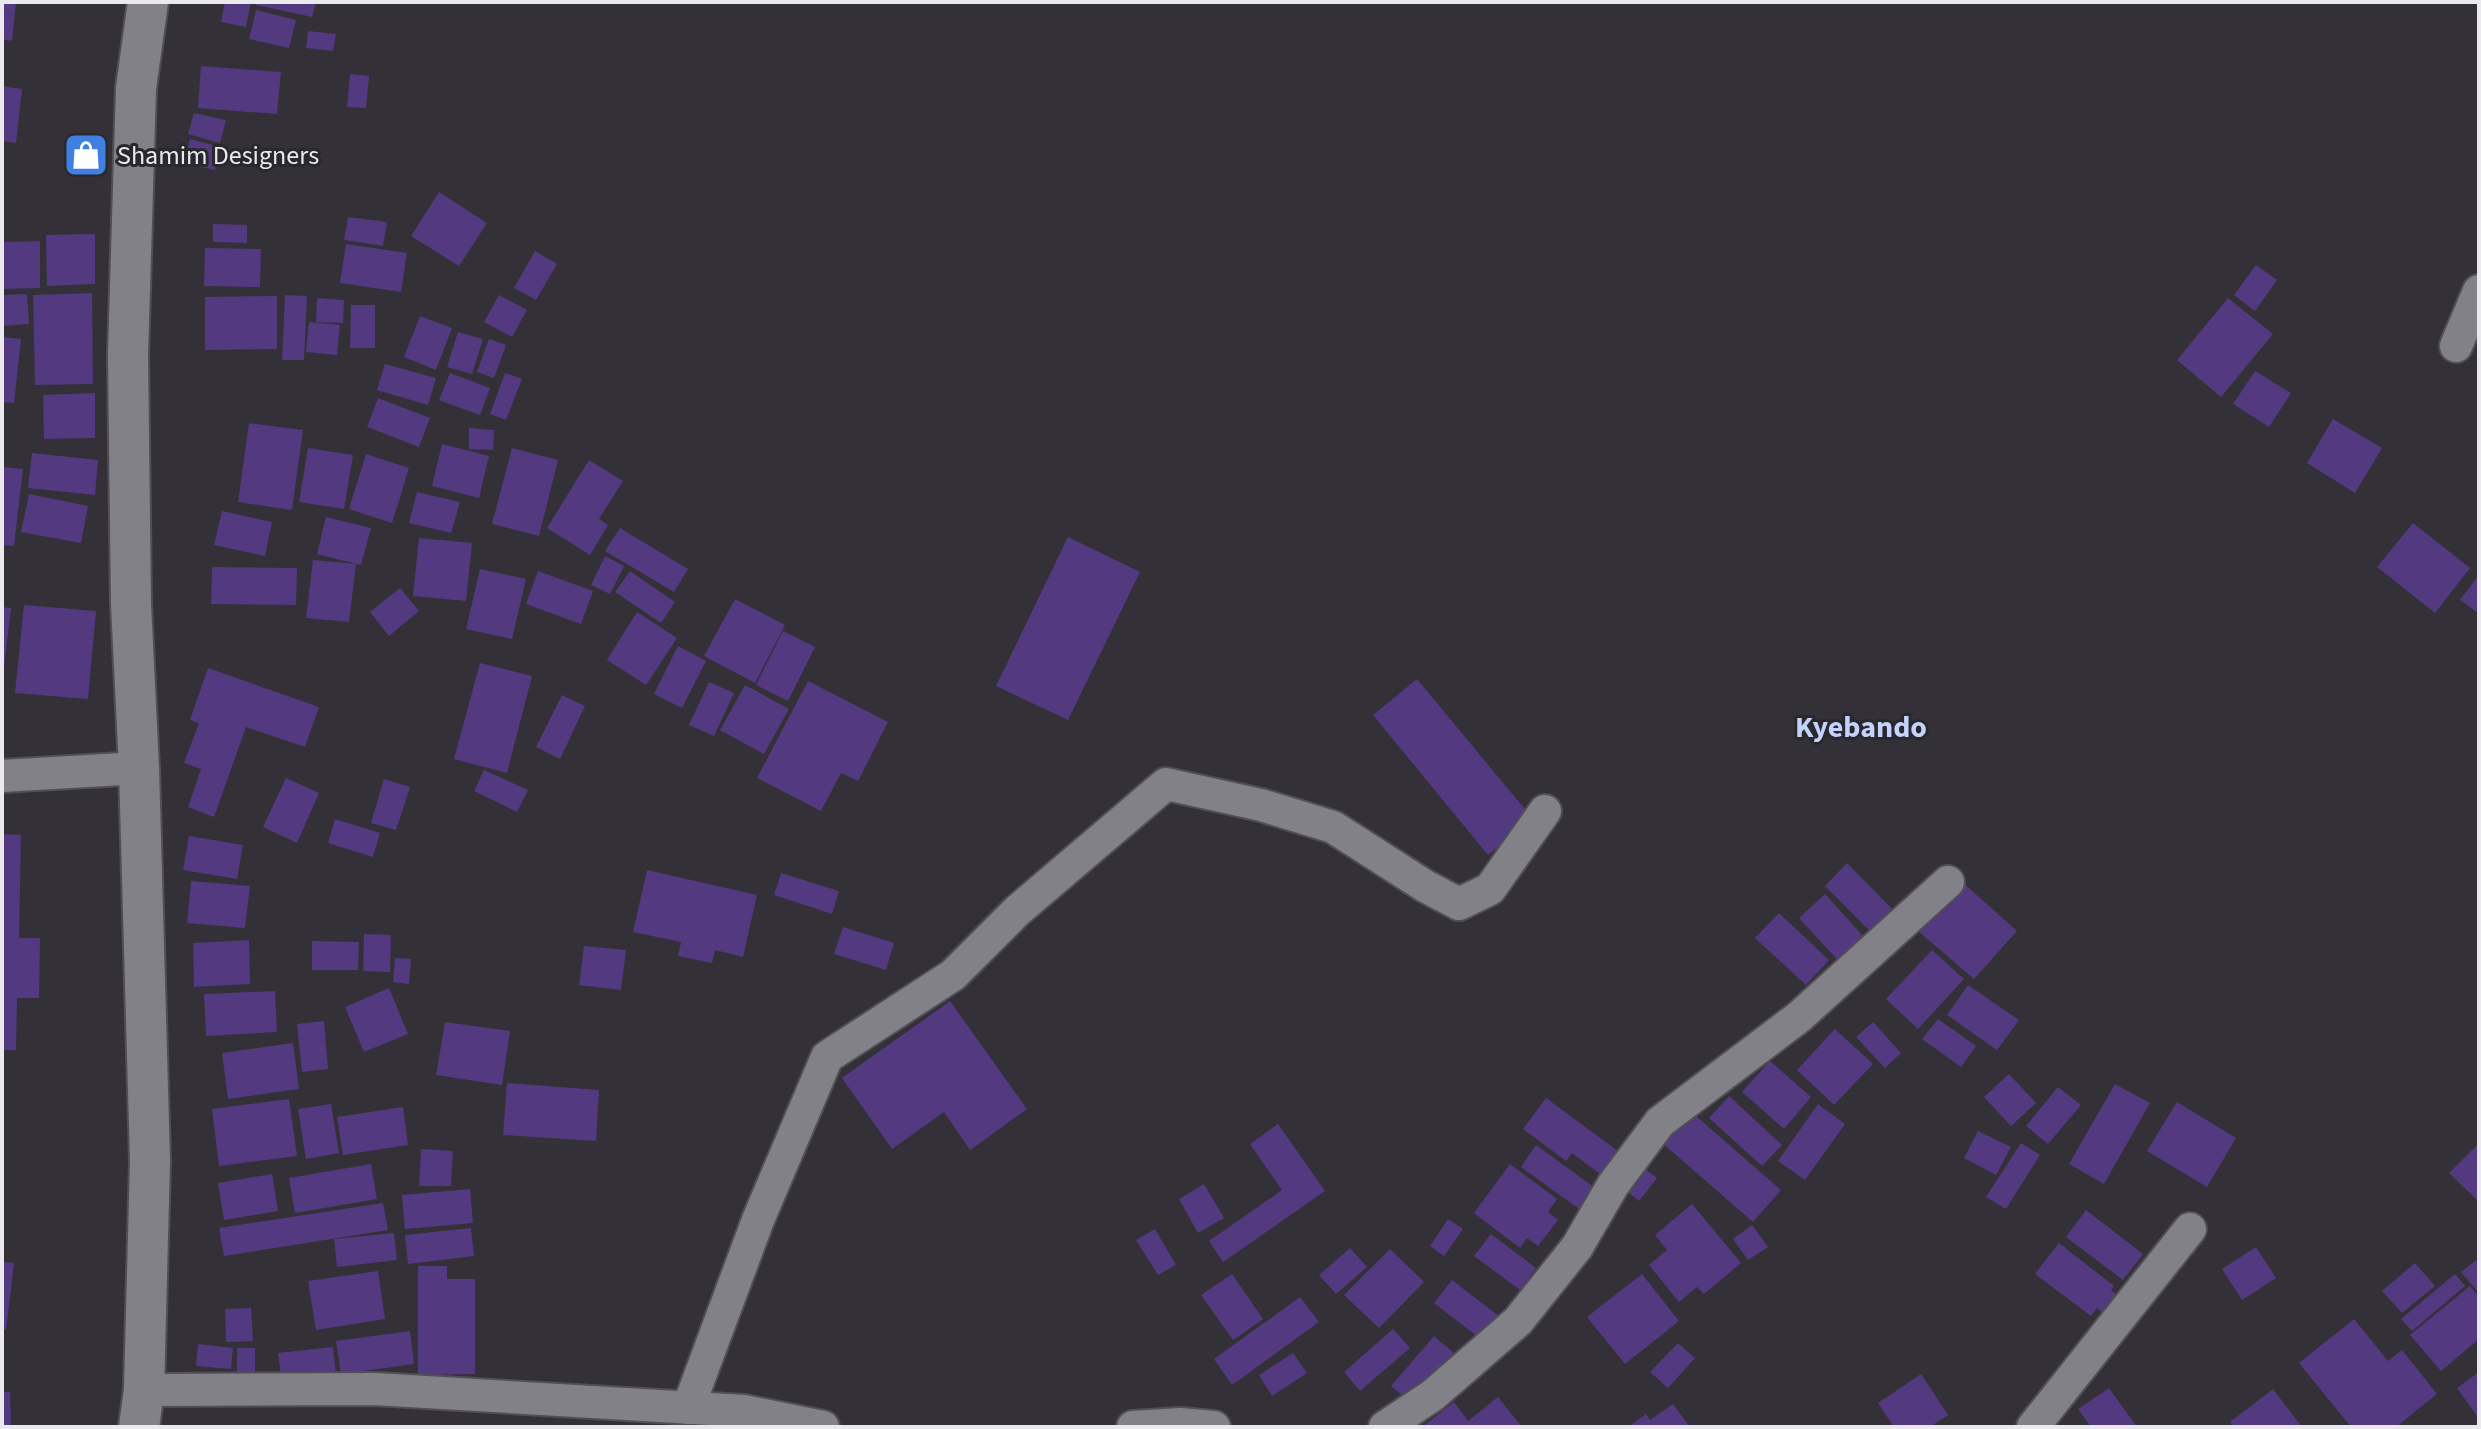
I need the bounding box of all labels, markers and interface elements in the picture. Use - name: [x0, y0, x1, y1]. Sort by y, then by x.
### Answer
- shop icon: Shamim Designers: [62, 131, 110, 179]
- place label: Shamim Designers: [117, 137, 319, 174]
- district label: Kyebando: [1795, 706, 1927, 749]

